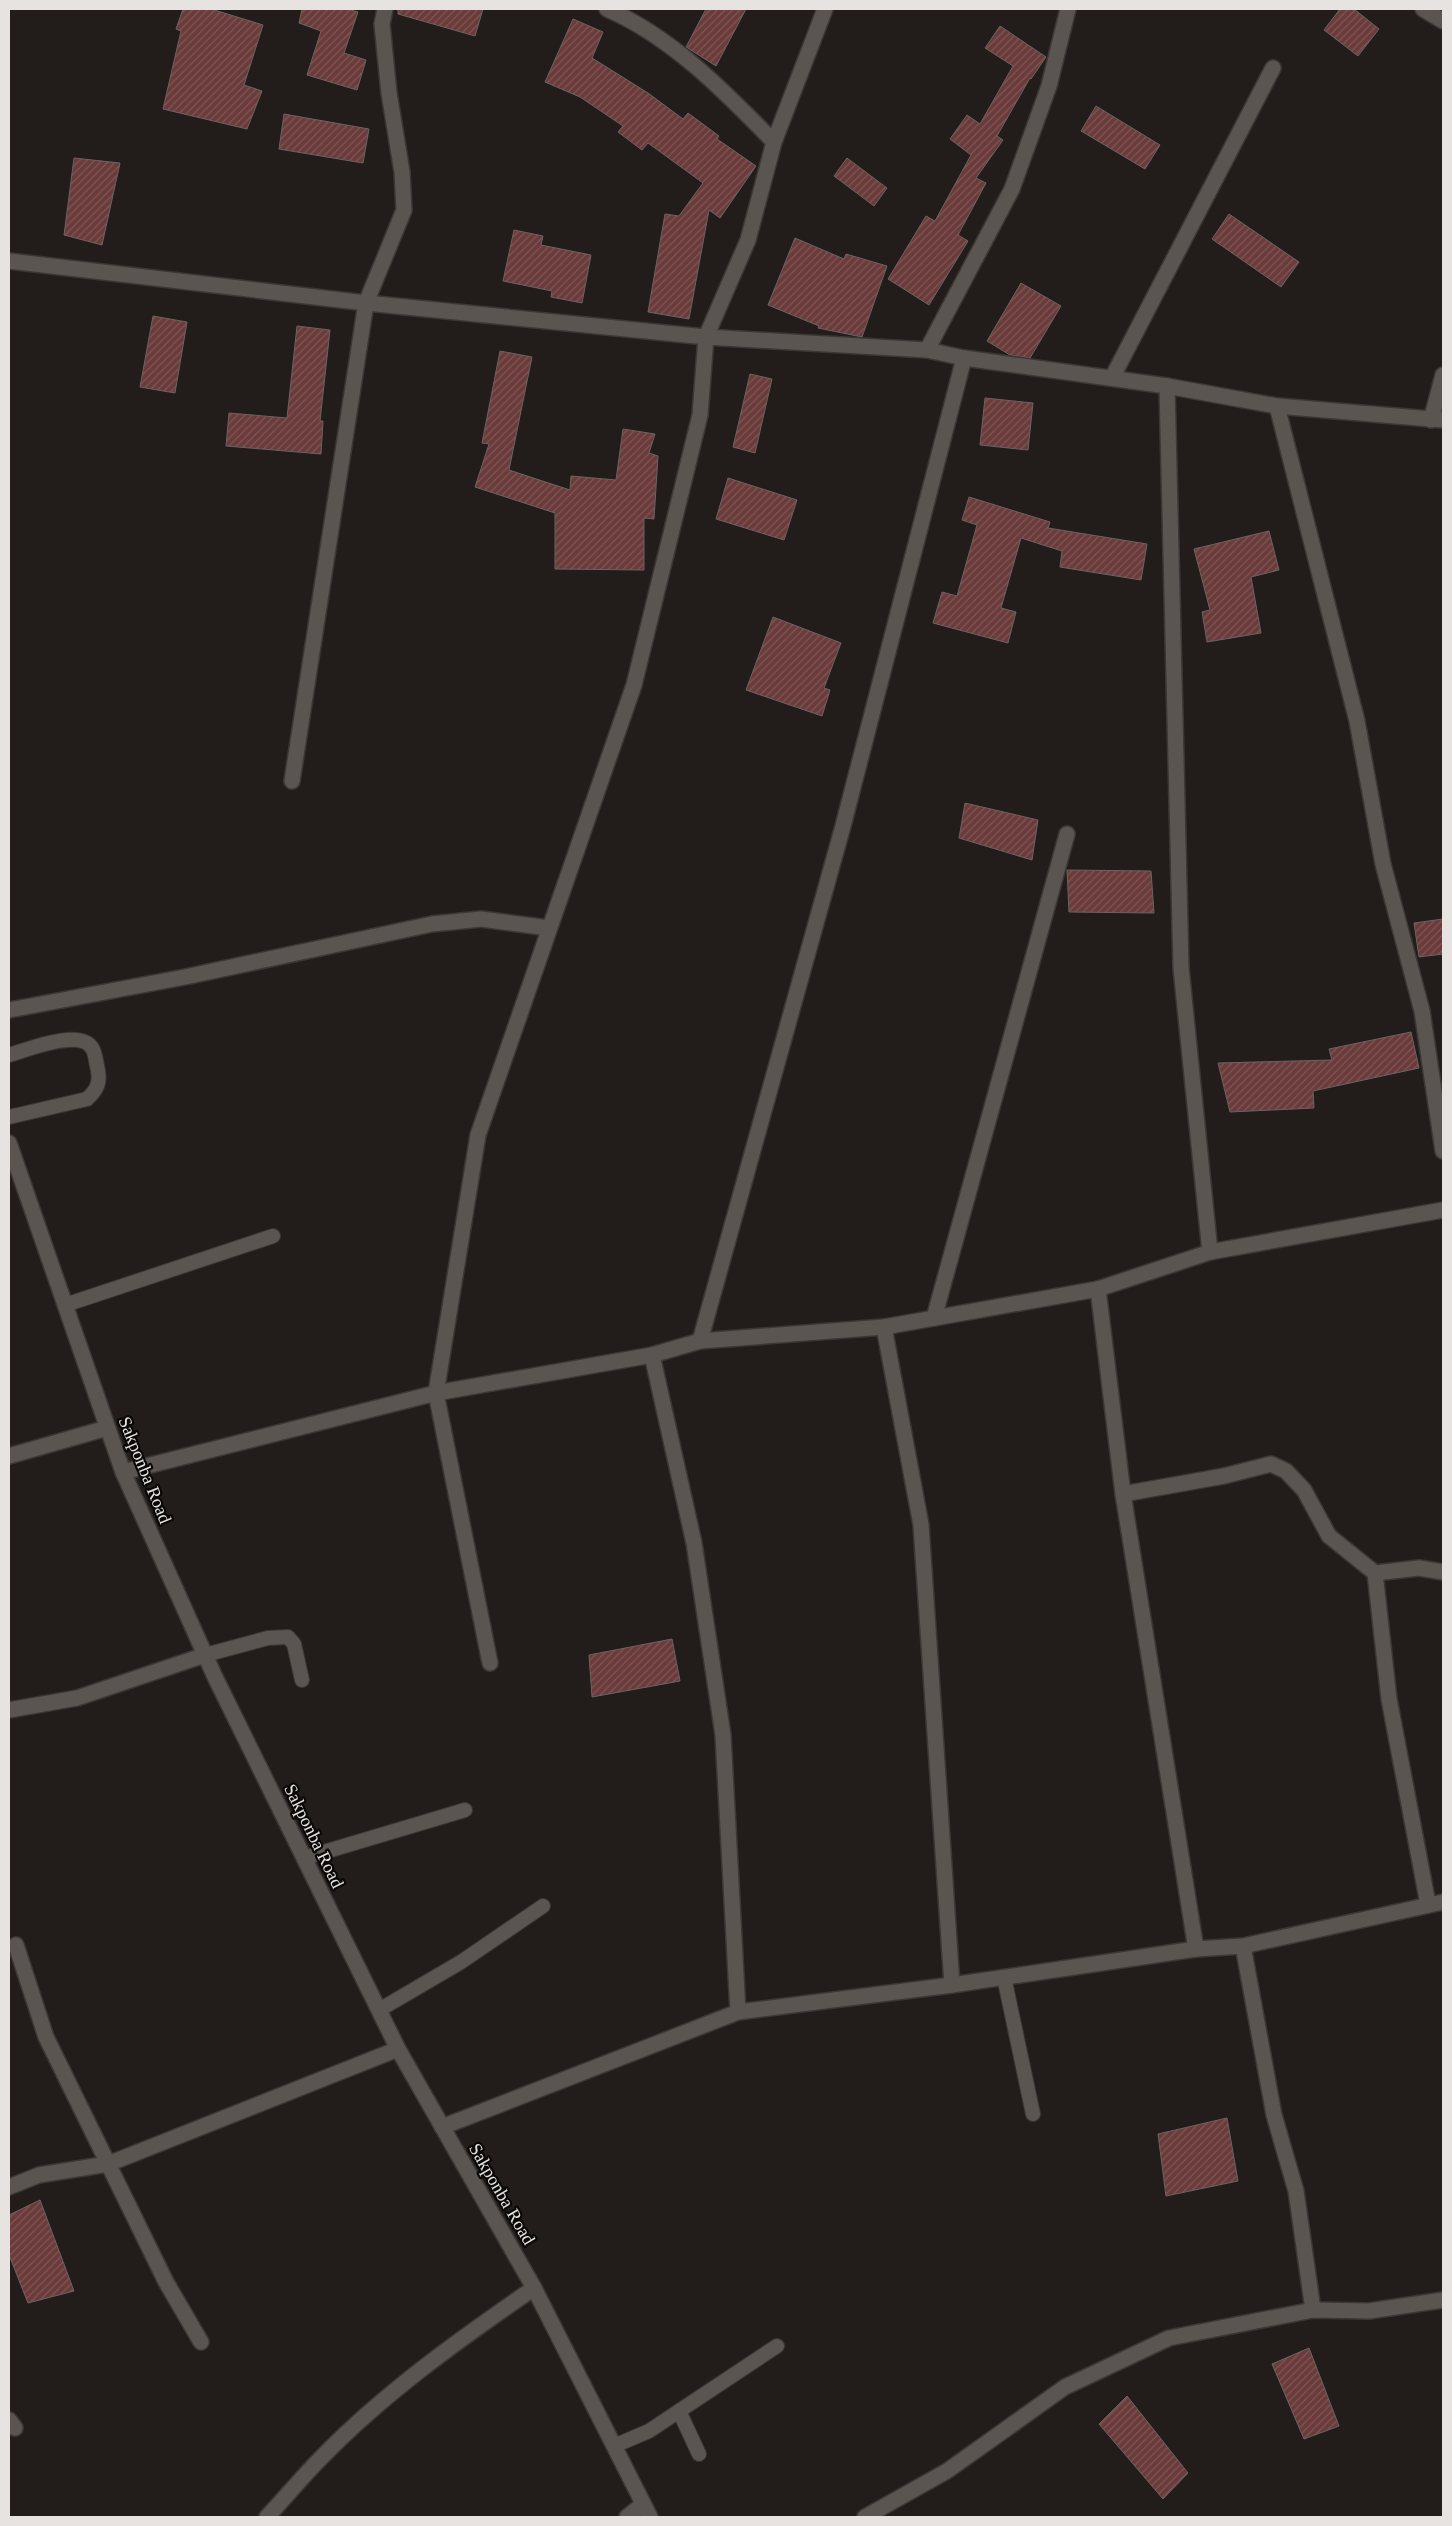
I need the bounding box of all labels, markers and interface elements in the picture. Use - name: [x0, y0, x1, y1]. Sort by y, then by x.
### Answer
- street label: Sakponba Road: [114, 1414, 176, 1526]
- street label: Sakponba Road: [280, 1781, 348, 1891]
- street label: Sakponba Road: [465, 2140, 539, 2248]

